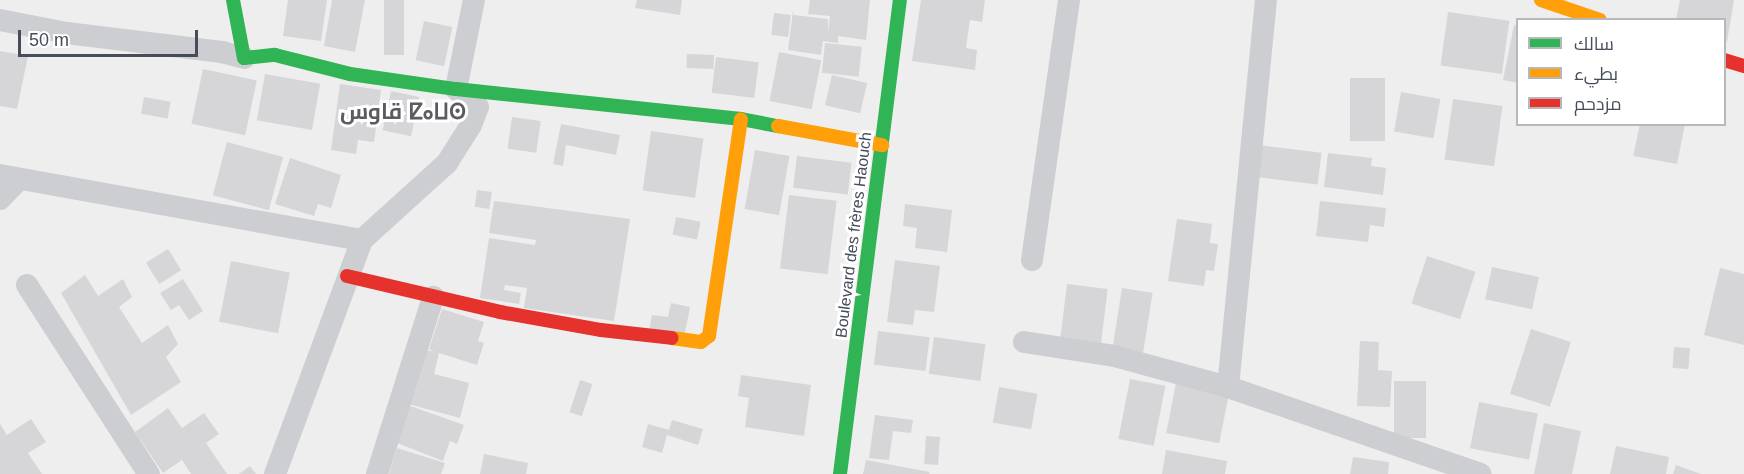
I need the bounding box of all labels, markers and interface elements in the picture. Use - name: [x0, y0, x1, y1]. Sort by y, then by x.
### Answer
- scale bar: [21, 18, 201, 56]
- legend: [1516, 18, 1726, 126]
- text: 50 m: [29, 30, 69, 50]
- text: سالك: [1574, 34, 1614, 54]
- text: بطيء: [1574, 64, 1618, 84]
- text: مزدحم: [1574, 94, 1622, 114]
- district label: قاوس ⵇⴰⵡⵙ: [340, 99, 466, 125]
- street label: Boulevard des frères Haouch: [832, 131, 876, 339]

